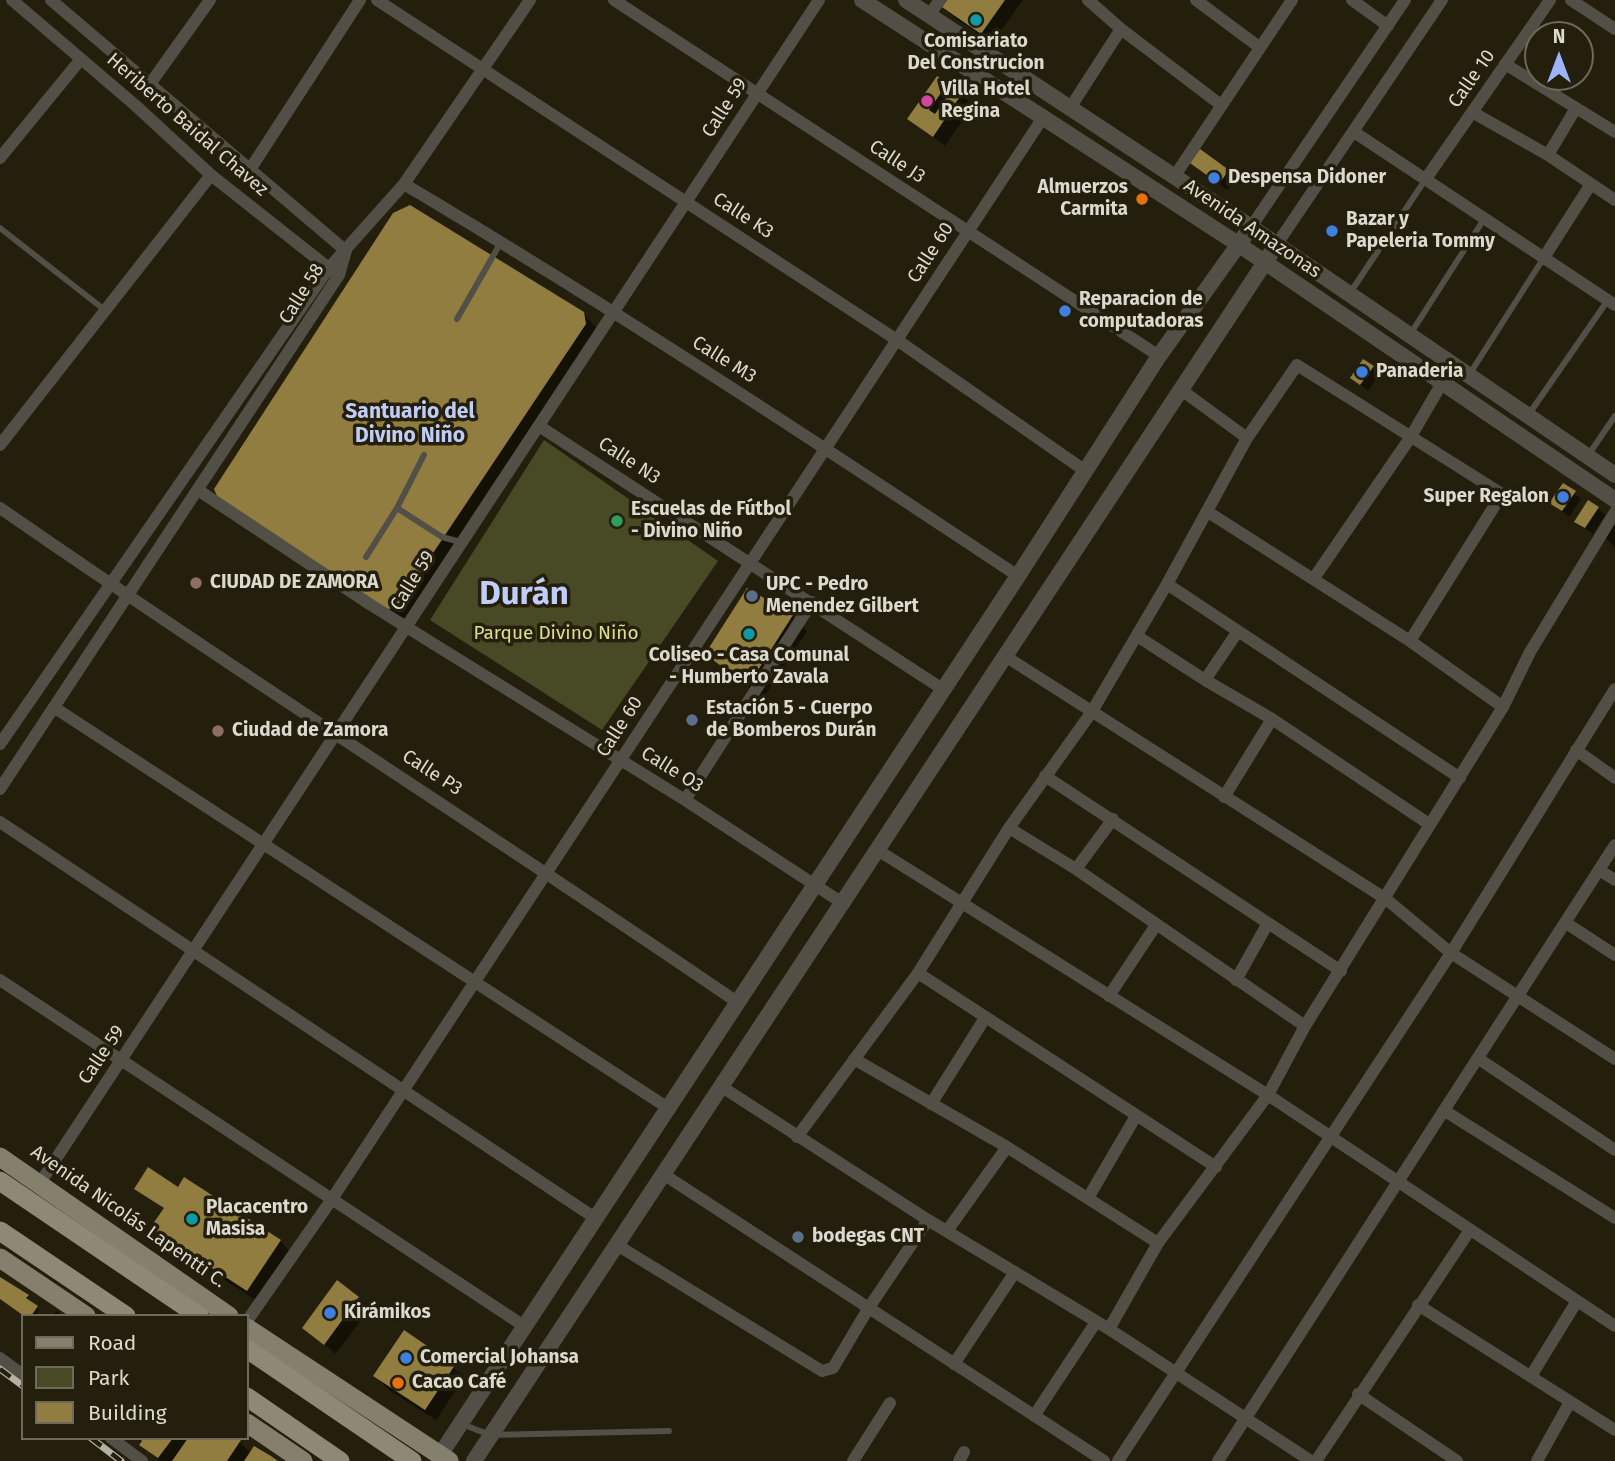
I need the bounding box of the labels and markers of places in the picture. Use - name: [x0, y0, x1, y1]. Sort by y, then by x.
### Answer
- marker: Comisariato Del Construcion: [968, 12, 984, 28]
- place label: Comisariato Del Construcion: [907, 31, 1045, 75]
- place label: Villa Hotel Regina: [941, 79, 1030, 123]
- marker: Villa Hotel Regina: [919, 93, 935, 109]
- place label: Despensa Didoner: [1228, 167, 1386, 189]
- marker: Despensa Didoner: [1206, 170, 1222, 186]
- place label: Almuerzos Carmita: [1037, 177, 1128, 221]
- marker: Almuerzos Carmita: [1134, 191, 1150, 207]
- place label: Bazar y Papeleria Tommy: [1346, 209, 1495, 253]
- marker: Bazar y Papeleria Tommy: [1324, 223, 1340, 239]
- place label: Reparacion de computadoras: [1079, 289, 1203, 333]
- marker: Reparacion de computadoras: [1057, 303, 1073, 319]
- place label: Panaderia: [1376, 361, 1463, 383]
- marker: Panaderia: [1354, 364, 1370, 380]
- place label: Super Regalon: [1424, 486, 1549, 508]
- marker: Super Regalon: [1555, 489, 1571, 505]
- place label: Escuelas de Fútbol - Divino Niño: [631, 499, 791, 543]
- marker: Escuelas de Fútbol - Divino Niño: [609, 513, 625, 529]
- place label: CIUDAD DE ZAMORA: [210, 572, 378, 594]
- place label: UPC - Pedro Menendez Gilbert: [766, 574, 919, 618]
- marker: CIUDAD DE ZAMORA: [188, 575, 204, 591]
- marker: UPC - Pedro Menendez Gilbert: [744, 588, 760, 604]
- marker: Coliseo - Casa Comunal - Humberto Zavala: [741, 626, 757, 642]
- place label: Coliseo - Casa Comunal - Humberto Zavala: [649, 645, 849, 689]
- place label: Estación 5 - Cuerpo de Bomberos Durán: [706, 698, 876, 742]
- marker: Estación 5 - Cuerpo de Bomberos Durán: [684, 712, 700, 728]
- place label: Ciudad de Zamora: [232, 720, 388, 742]
- marker: Ciudad de Zamora: [210, 723, 226, 739]
- place label: Placacentro Masisa: [206, 1197, 308, 1241]
- marker: Placacentro Masisa: [184, 1211, 200, 1227]
- place label: bodegas CNT: [812, 1226, 924, 1248]
- marker: bodegas CNT: [790, 1229, 806, 1245]
- place label: Kirámikos: [344, 1302, 431, 1324]
- marker: Kirámikos: [322, 1305, 338, 1321]
- place label: Comercial Johansa: [420, 1347, 579, 1369]
- marker: Comercial Johansa: [398, 1350, 414, 1366]
- place label: Cacao Café: [412, 1372, 506, 1394]
- marker: Cacao Café: [390, 1375, 406, 1391]

